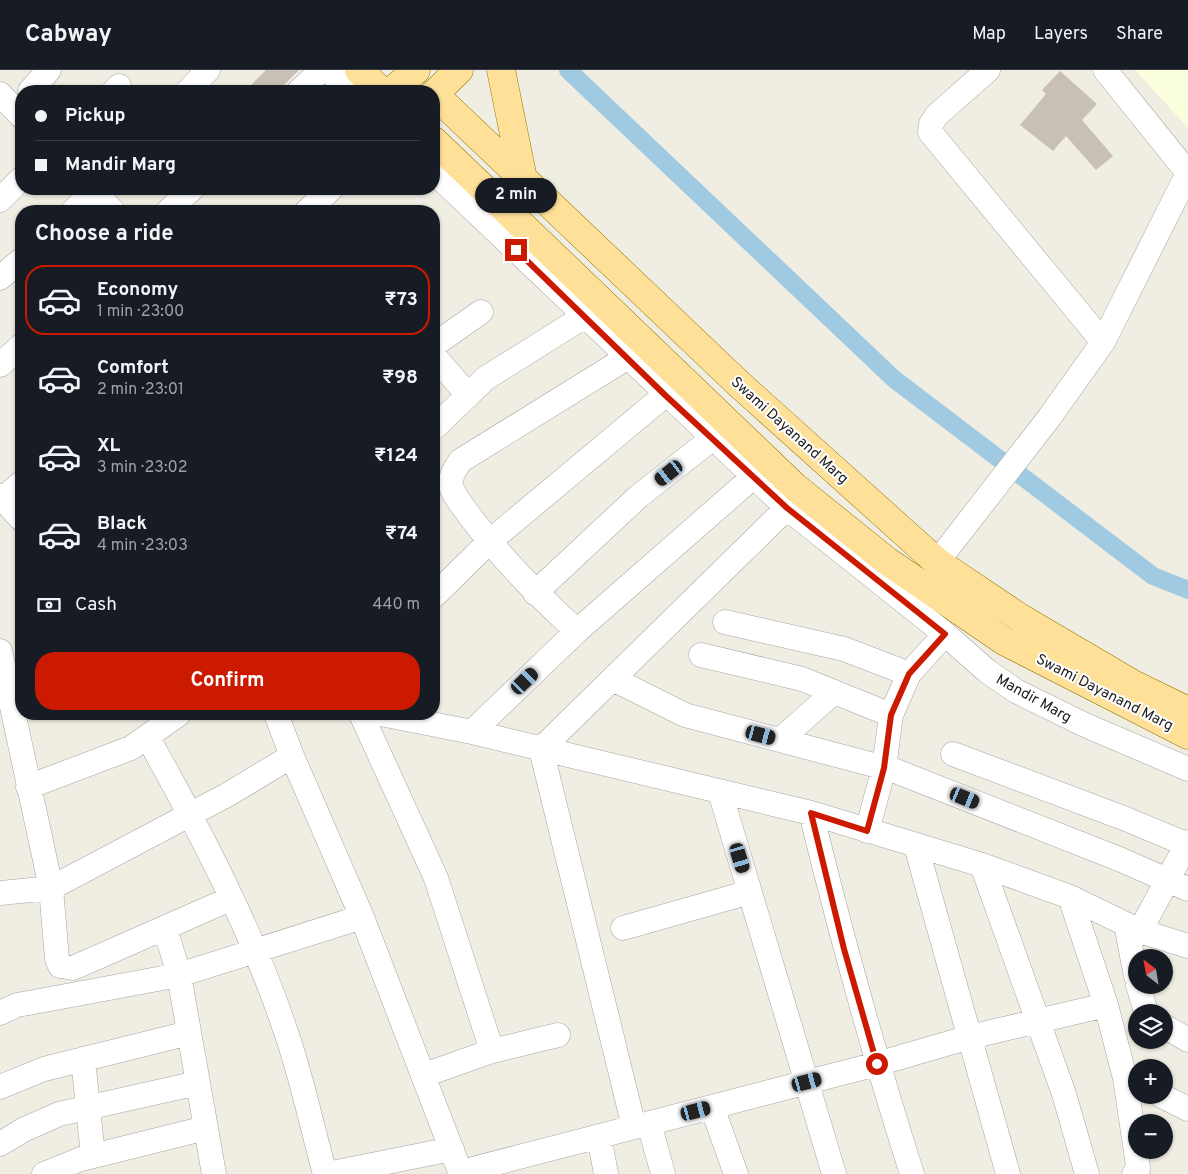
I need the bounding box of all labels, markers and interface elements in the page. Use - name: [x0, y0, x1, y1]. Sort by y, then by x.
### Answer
- text: Cabway: [25, 20, 112, 50]
- text: Map: [972, 23, 1006, 46]
- text: Layers: [1034, 23, 1088, 46]
- text: Share: [1116, 23, 1163, 46]
- text: Pickup: [65, 104, 125, 128]
- text: Mandir Marg: [65, 153, 176, 177]
- callout: 2 min: [475, 178, 557, 212]
- text: 2 min: [495, 185, 537, 205]
- text: Choose a ride: [35, 221, 173, 248]
- route end: [505, 239, 527, 261]
- icon: car: [37, 278, 82, 323]
- text: Economy: [97, 278, 178, 302]
- text: ₹73: [384, 288, 418, 312]
- text: 1 min · 23:00: [97, 302, 184, 322]
- icon: car: [37, 356, 82, 401]
- text: Comfort: [97, 356, 169, 380]
- text: ₹98: [382, 366, 418, 390]
- street label: Swami Dayanand Marg: [726, 373, 852, 489]
- text: 2 min · 23:01: [97, 380, 184, 400]
- icon: car: [37, 434, 82, 479]
- text: XL: [97, 434, 120, 458]
- text: ₹124: [374, 444, 418, 468]
- text: 3 min · 23:02: [97, 458, 188, 478]
- car: [652, 458, 685, 488]
- icon: car: [37, 512, 82, 557]
- text: Black: [97, 512, 147, 536]
- text: ₹74: [385, 522, 418, 546]
- text: 4 min · 23:03: [97, 536, 188, 556]
- icon: cash: [35, 591, 63, 619]
- text: Cash: [75, 593, 117, 617]
- text: 440 m: [373, 595, 420, 615]
- street label: Swami Dayanand Marg: [1032, 650, 1176, 736]
- button: Confirm: [35, 652, 420, 710]
- car: [508, 665, 541, 697]
- street label: Mandir Marg: [992, 671, 1074, 728]
- car: [744, 724, 777, 746]
- car: [948, 785, 981, 811]
- car: [728, 841, 751, 875]
- north arrow: [1128, 949, 1172, 994]
- map controls: [1128, 949, 1173, 1159]
- button: layers: [1128, 1004, 1173, 1049]
- route start: [866, 1053, 888, 1075]
- button: +: [1128, 1059, 1173, 1104]
- car: [790, 1071, 823, 1093]
- car: [679, 1100, 712, 1122]
- button: −: [1128, 1114, 1173, 1159]

